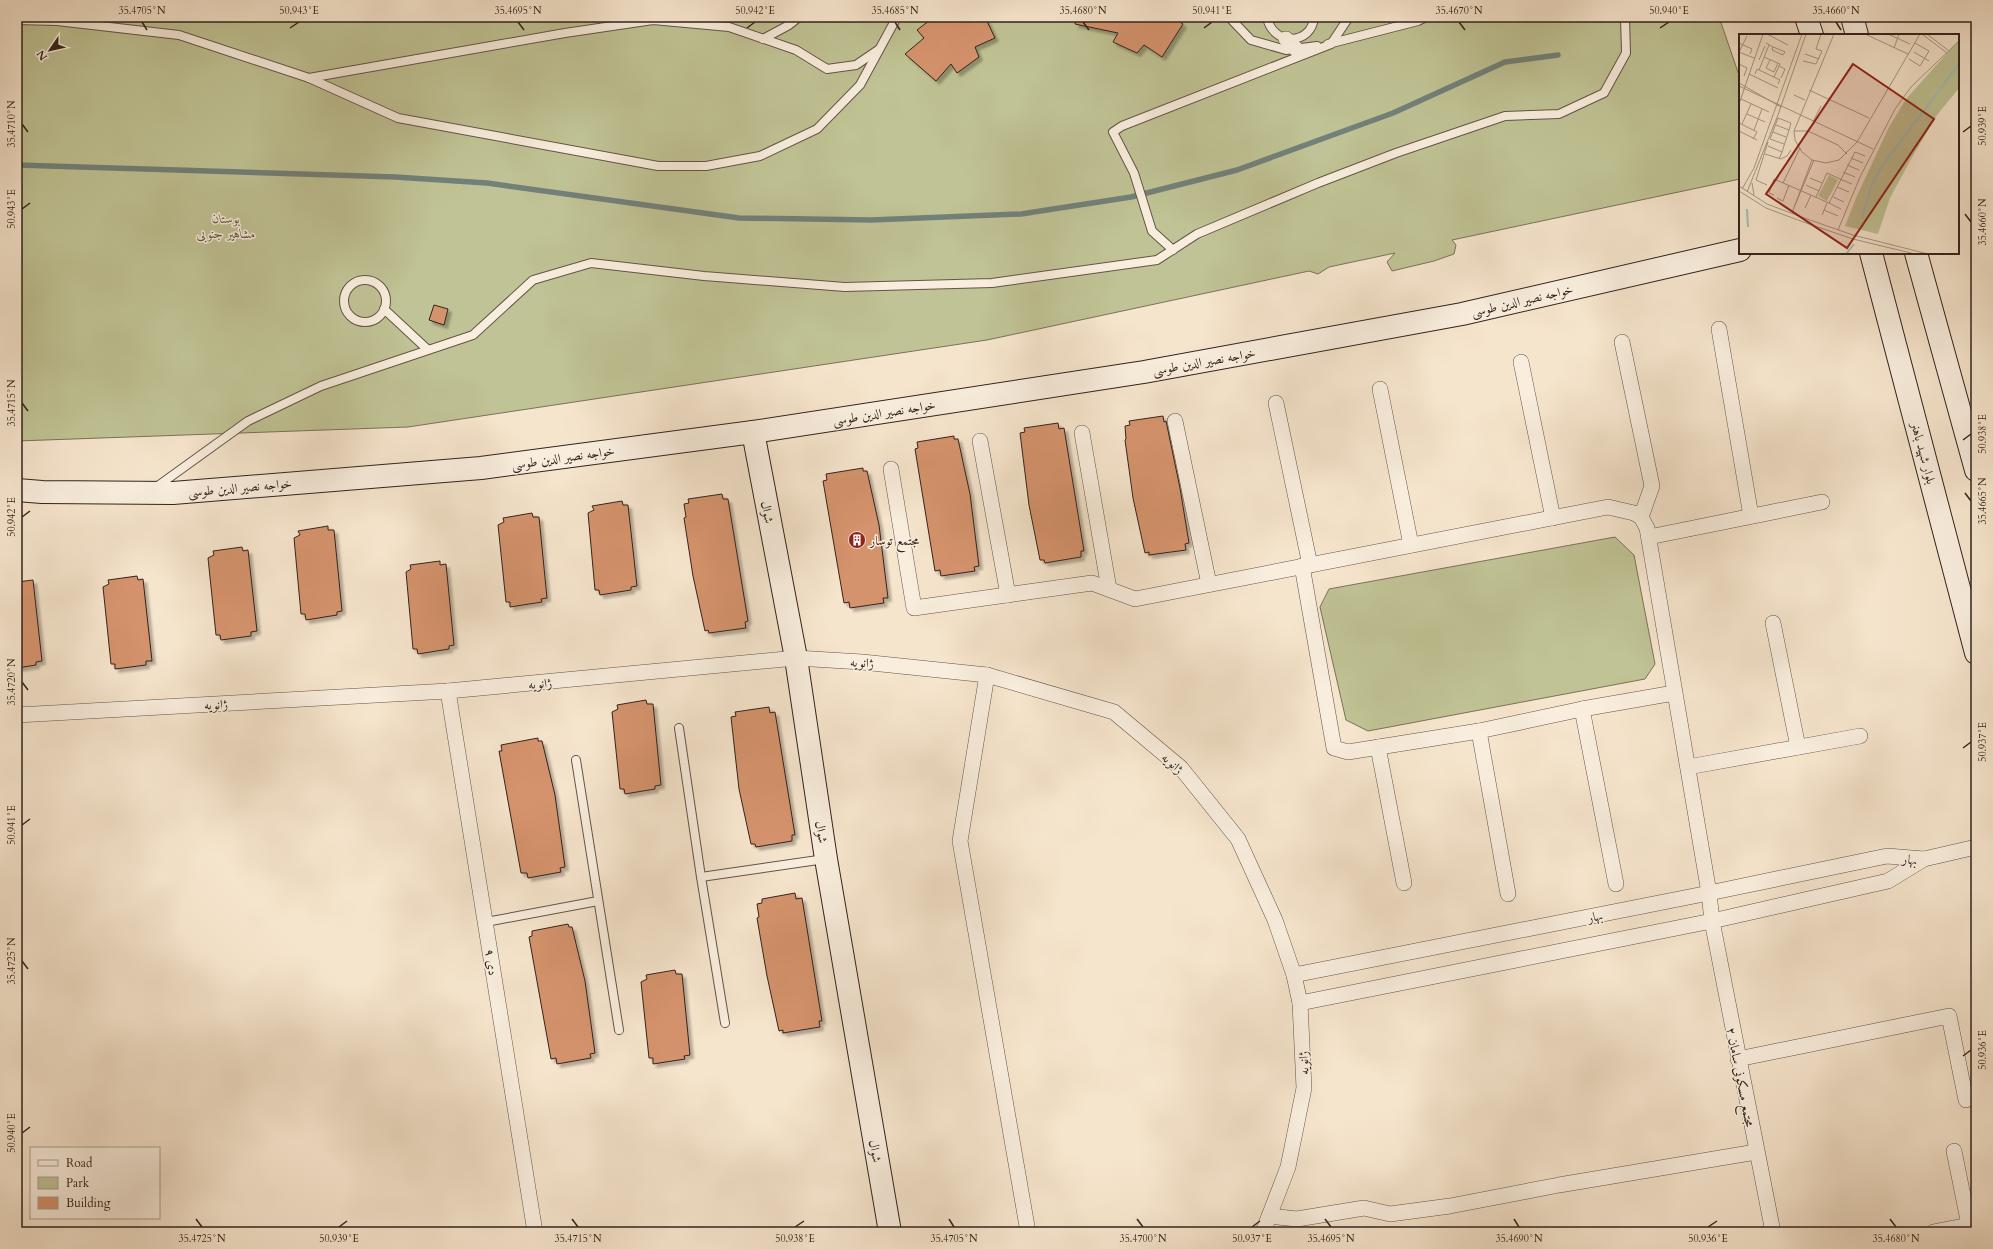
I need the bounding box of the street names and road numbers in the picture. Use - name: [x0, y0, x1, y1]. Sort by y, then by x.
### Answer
- street label: خواجه نصیر الدین طوسی: [1469, 280, 1575, 321]
- street label: خواجه نصیر الدین طوسی: [1151, 344, 1257, 380]
- street label: خواجه نصیر الدین طوسی: [831, 396, 937, 430]
- street label: بلوار شهید باهنر: [1906, 419, 1940, 486]
- street label: خواجه نصیر الدین طوسی: [510, 442, 616, 474]
- street label: خواجه نصیر الدین طوسی: [187, 474, 293, 501]
- street label: شوال: [756, 499, 778, 525]
- street label: ژانویه: [849, 653, 875, 673]
- street label: ژانویه: [527, 674, 553, 694]
- street label: ژانویه: [204, 695, 228, 715]
- street label: ژانویه: [1157, 749, 1187, 778]
- street label: شوال: [810, 820, 832, 845]
- street label: بهار: [1899, 850, 1919, 870]
- street label: بهار: [1584, 907, 1604, 928]
- street label: ۹ دی: [480, 947, 502, 977]
- street label: مجتمع مسکونی سامان ۲: [1719, 1026, 1759, 1129]
- street label: ژانویه: [1295, 1051, 1313, 1075]
- street label: شوال: [864, 1139, 886, 1164]

